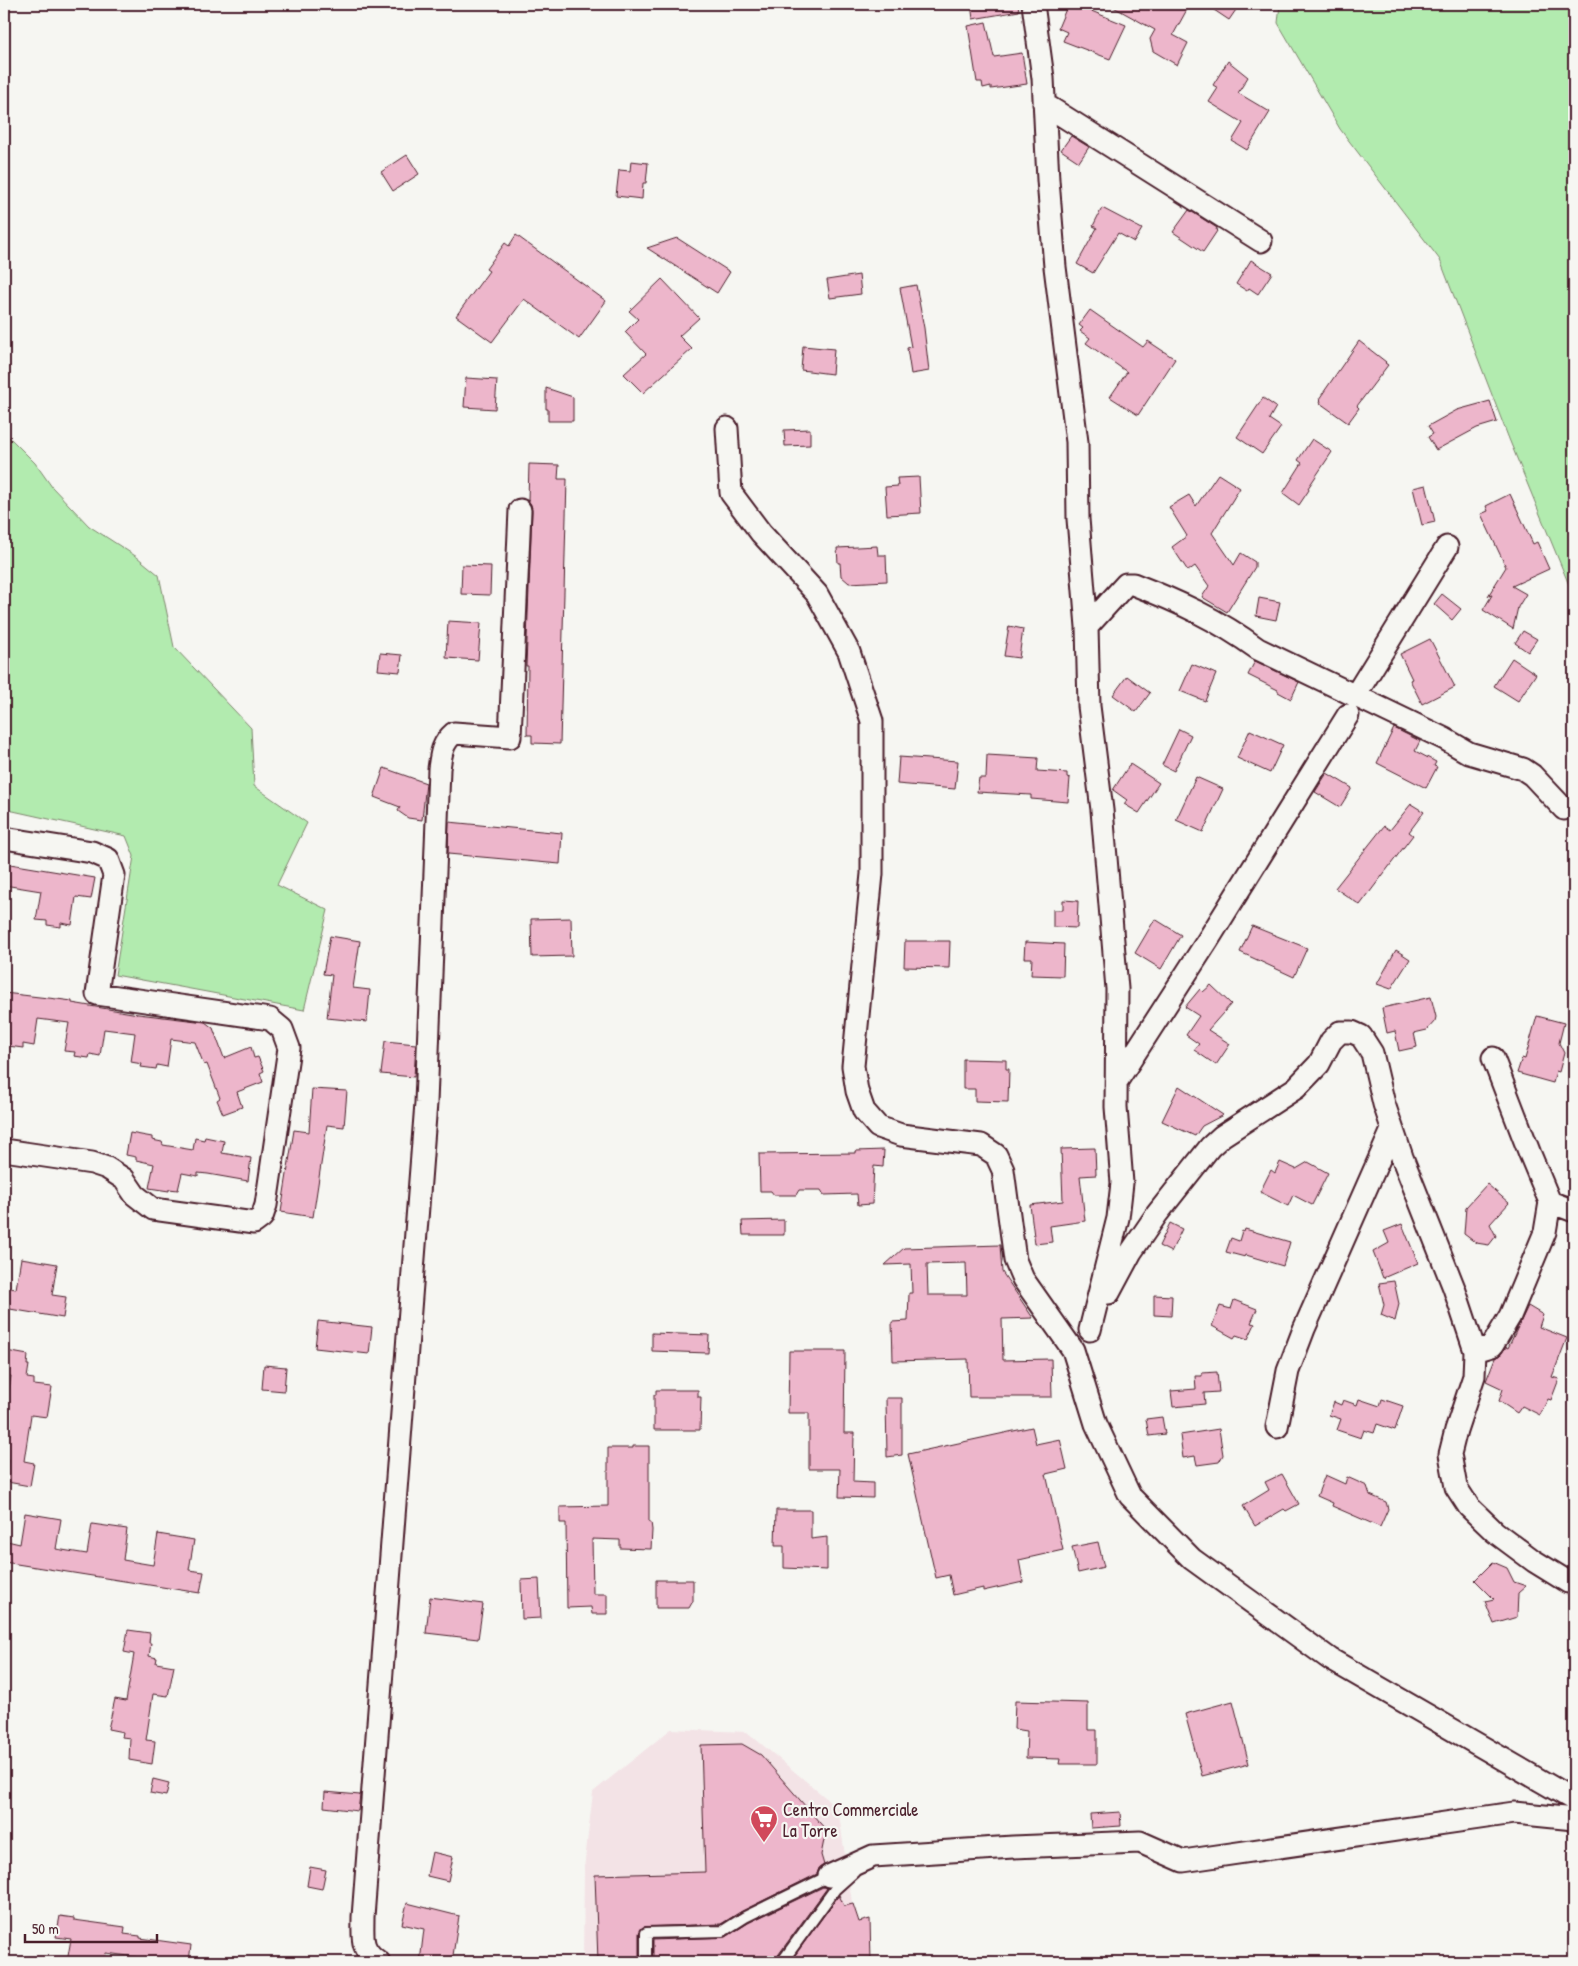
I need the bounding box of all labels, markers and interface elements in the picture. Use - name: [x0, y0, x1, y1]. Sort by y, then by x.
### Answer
- place label: Centro Commerciale La Torre: [783, 1797, 918, 1843]
- supermarket icon: Centro Commerciale La Torre: [749, 1804, 779, 1843]
- scale bar: [25, 1911, 158, 1943]
- text: 50 m: [32, 1918, 59, 1939]

